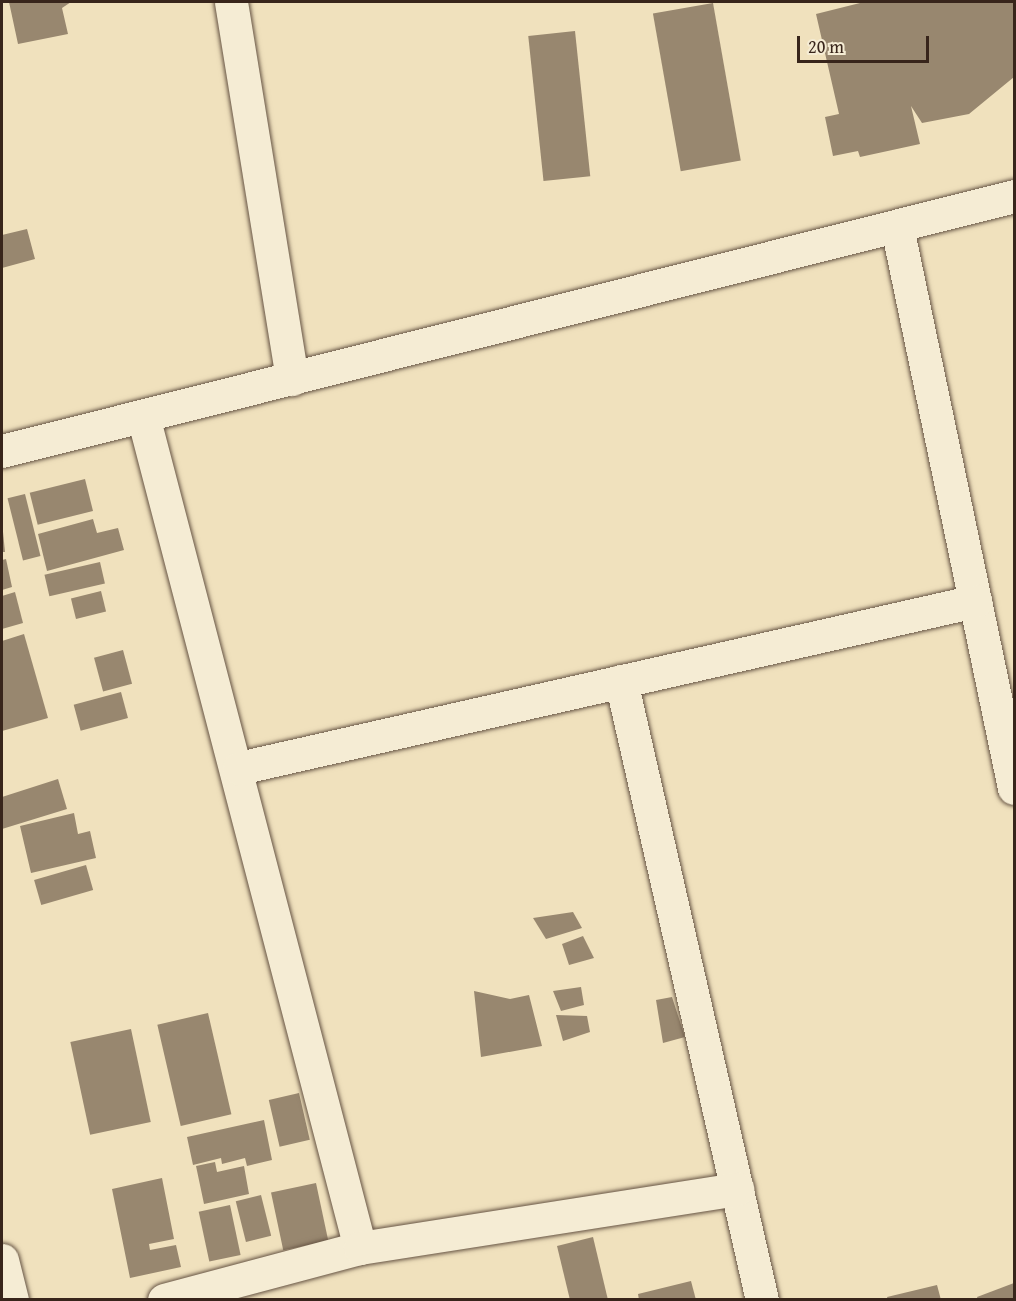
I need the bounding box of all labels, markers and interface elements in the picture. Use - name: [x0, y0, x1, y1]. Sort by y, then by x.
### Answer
- scale bar: [800, 24, 932, 62]
- text: 20 m: [808, 33, 844, 60]

